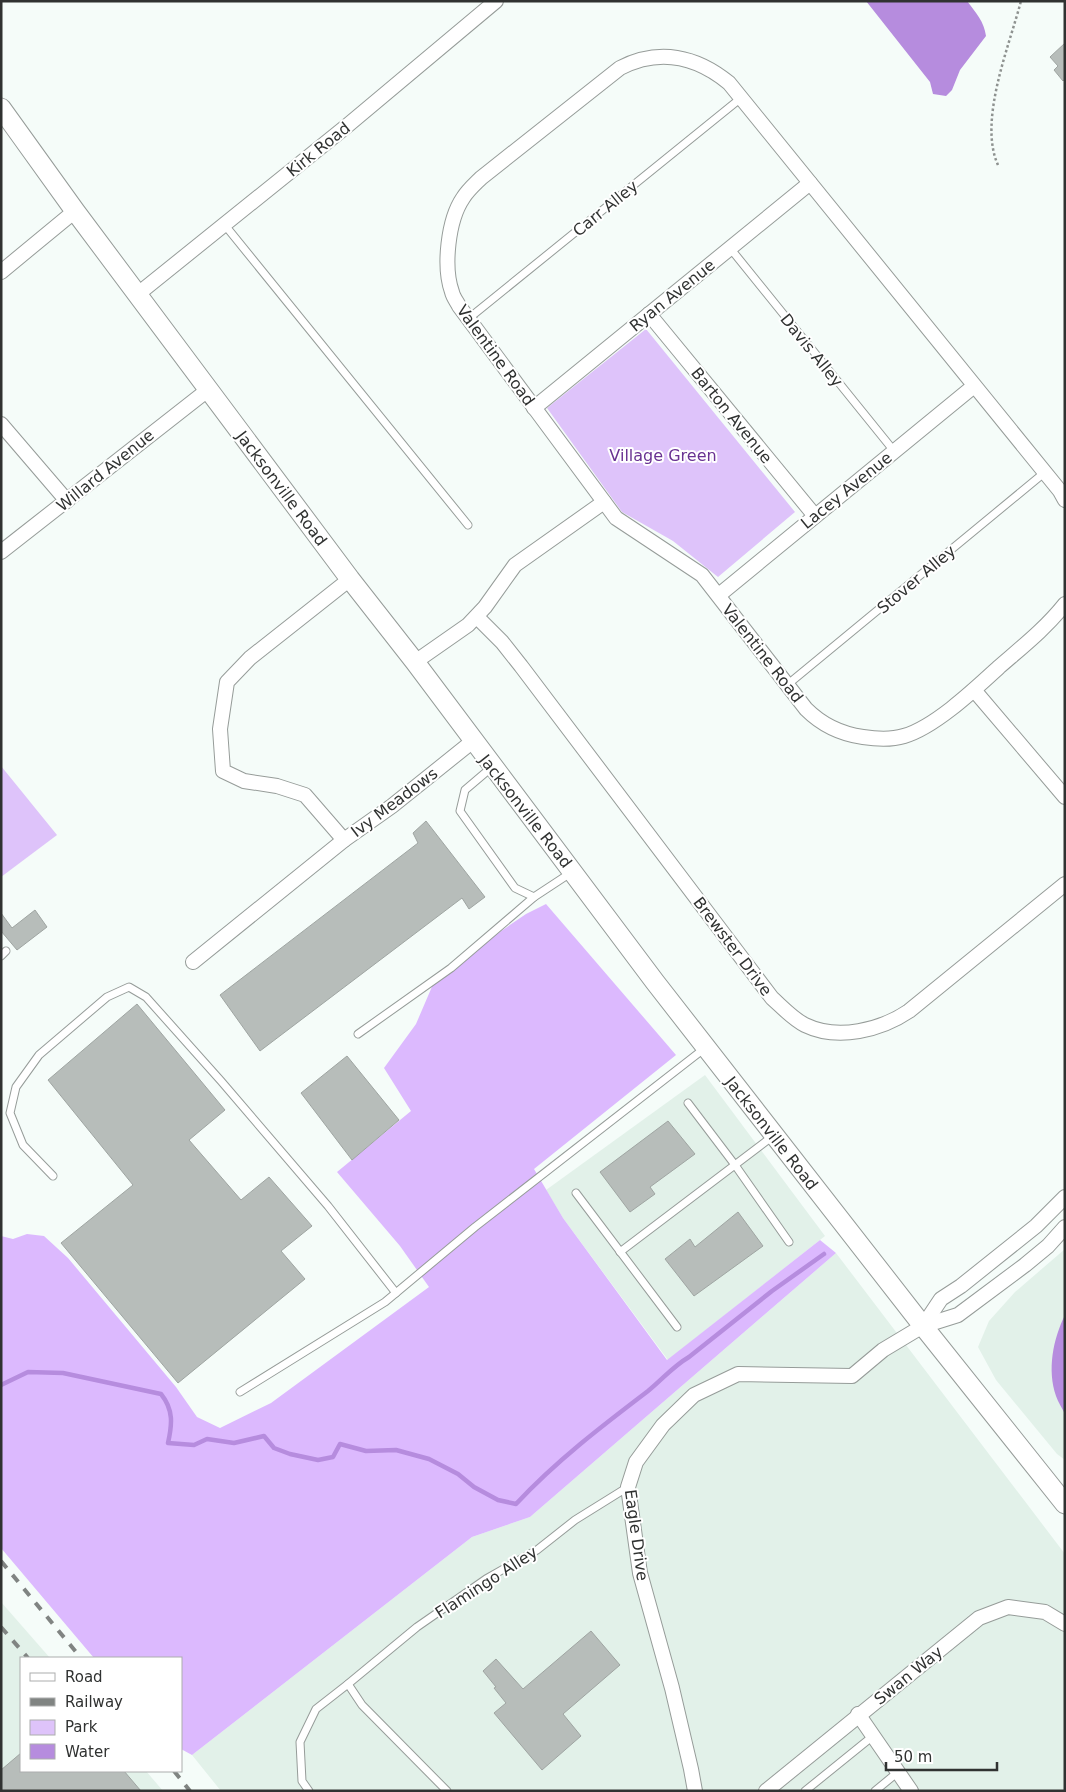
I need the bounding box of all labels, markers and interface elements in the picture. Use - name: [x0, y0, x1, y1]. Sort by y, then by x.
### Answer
- street label: Kirk Road: [283, 118, 354, 181]
- street label: Carr Alley: [569, 176, 642, 240]
- street label: Ryan Avenue: [626, 255, 719, 336]
- street label: Valentine Road: [453, 301, 539, 409]
- street label: Davis Alley: [776, 310, 847, 391]
- street label: Barton Avenue: [687, 363, 776, 467]
- street label: Willard Avenue: [53, 425, 158, 515]
- street label: Jacksonville Road: [232, 426, 331, 549]
- park label: Village Green: [609, 446, 717, 465]
- street label: Lacey Avenue: [797, 448, 896, 533]
- street label: Stover Alley: [873, 541, 959, 618]
- street label: Valentine Road: [718, 600, 807, 706]
- street label: Jacksonville Road: [475, 750, 576, 872]
- street label: Ivy Meadows: [347, 764, 441, 841]
- street label: Brewster Drive: [689, 893, 776, 999]
- street label: Jacksonville Road: [721, 1072, 822, 1194]
- street label: Eagle Drive: [621, 1488, 652, 1582]
- street label: Flamingo Alley: [432, 1542, 541, 1622]
- street label: Swan Way: [870, 1642, 946, 1709]
- legend: [20, 1657, 182, 1772]
- text: Road: [65, 1668, 103, 1686]
- text: Railway: [65, 1693, 123, 1711]
- text: Park: [65, 1718, 98, 1736]
- scale bar: [886, 1740, 997, 1772]
- text: Water: [65, 1743, 110, 1761]
- text: 50 m: [894, 1748, 932, 1766]

